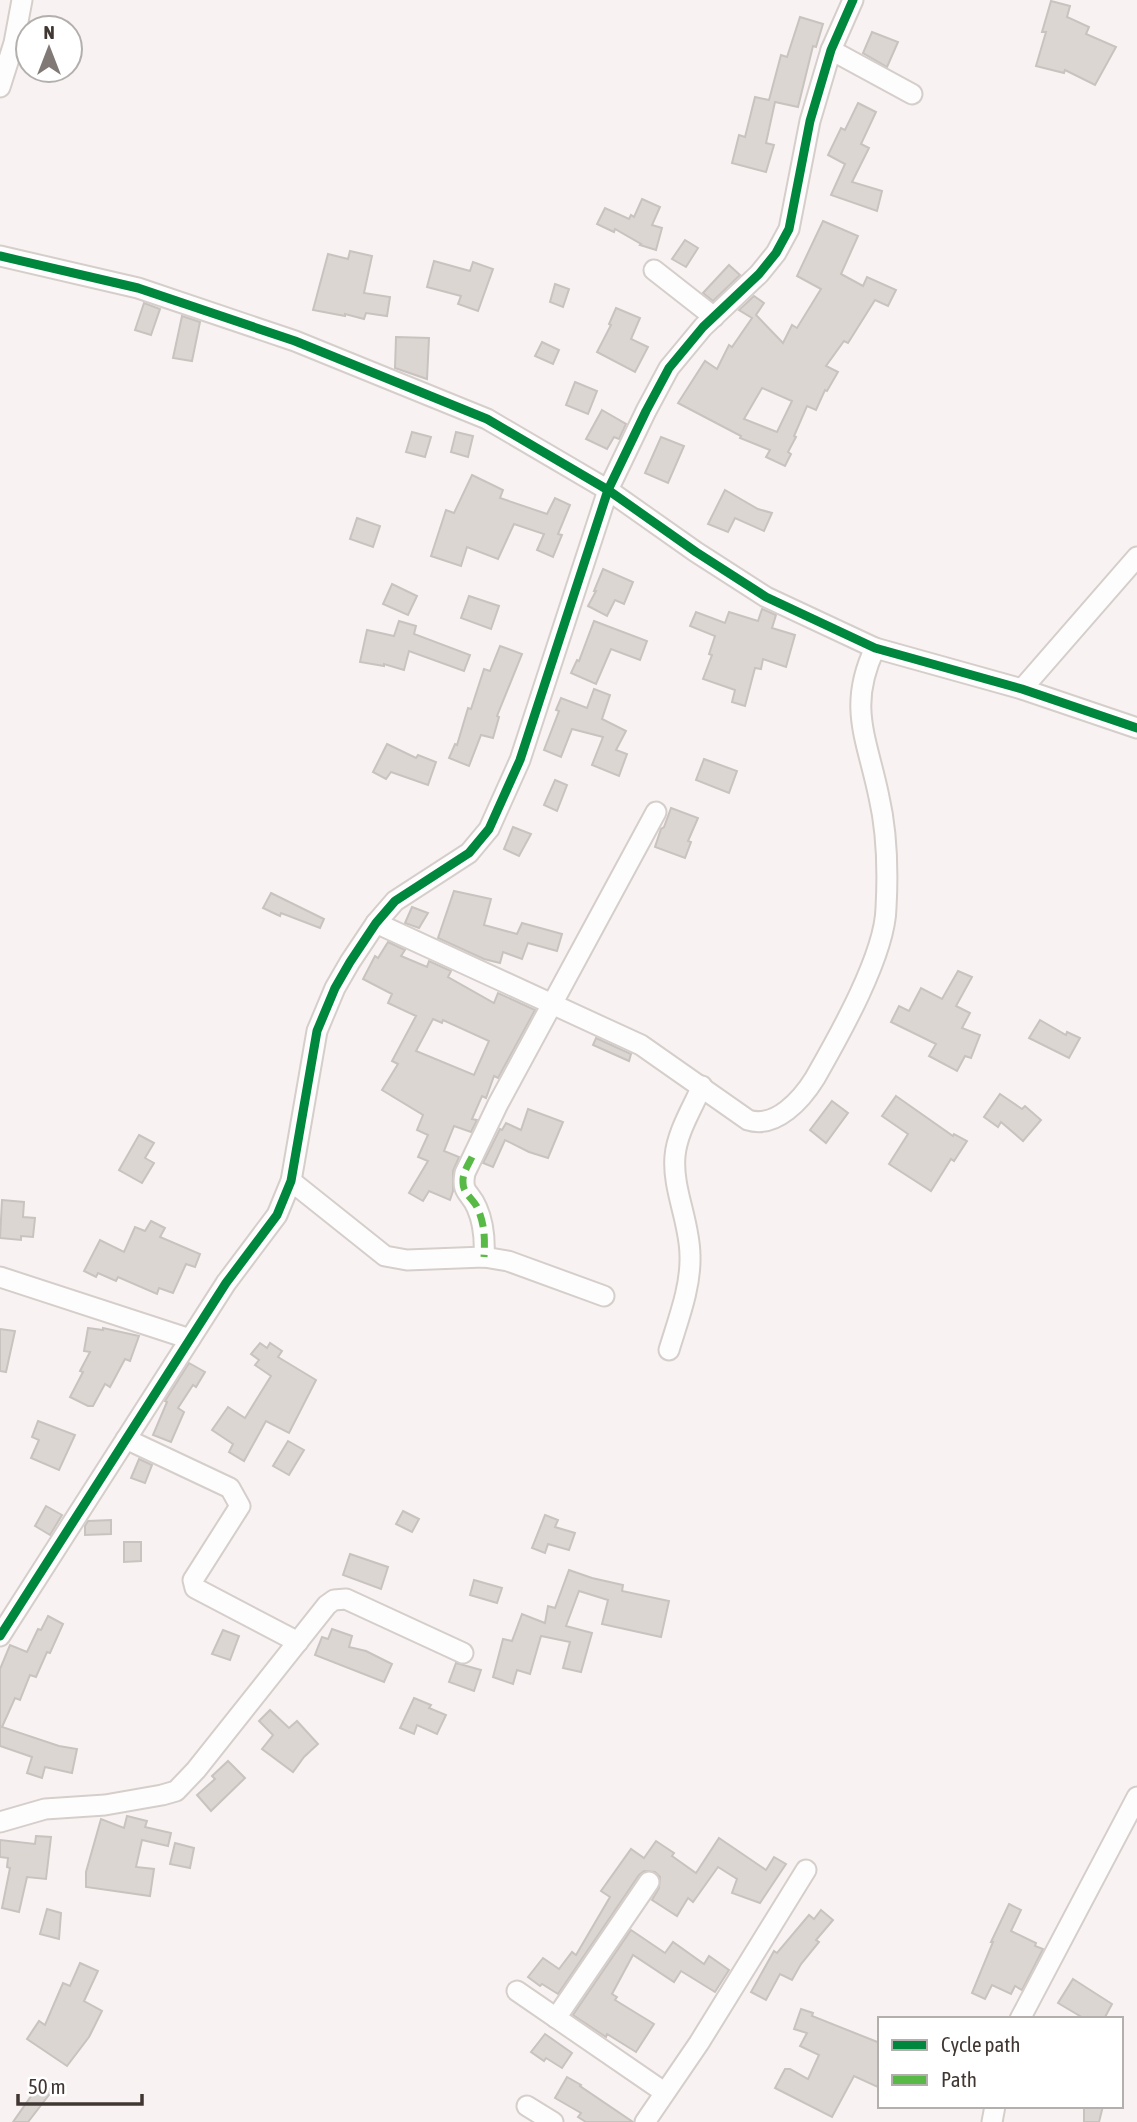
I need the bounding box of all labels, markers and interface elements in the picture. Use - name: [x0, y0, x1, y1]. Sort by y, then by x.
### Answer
- north arrow: [14, 14, 84, 84]
- text: N: [43, 21, 55, 43]
- legend: [878, 2017, 1123, 2108]
- text: Cycle path: [941, 2032, 1020, 2056]
- scale bar: [18, 2062, 142, 2106]
- text: Path: [941, 2067, 977, 2091]
- text: 50 m: [28, 2074, 66, 2098]

